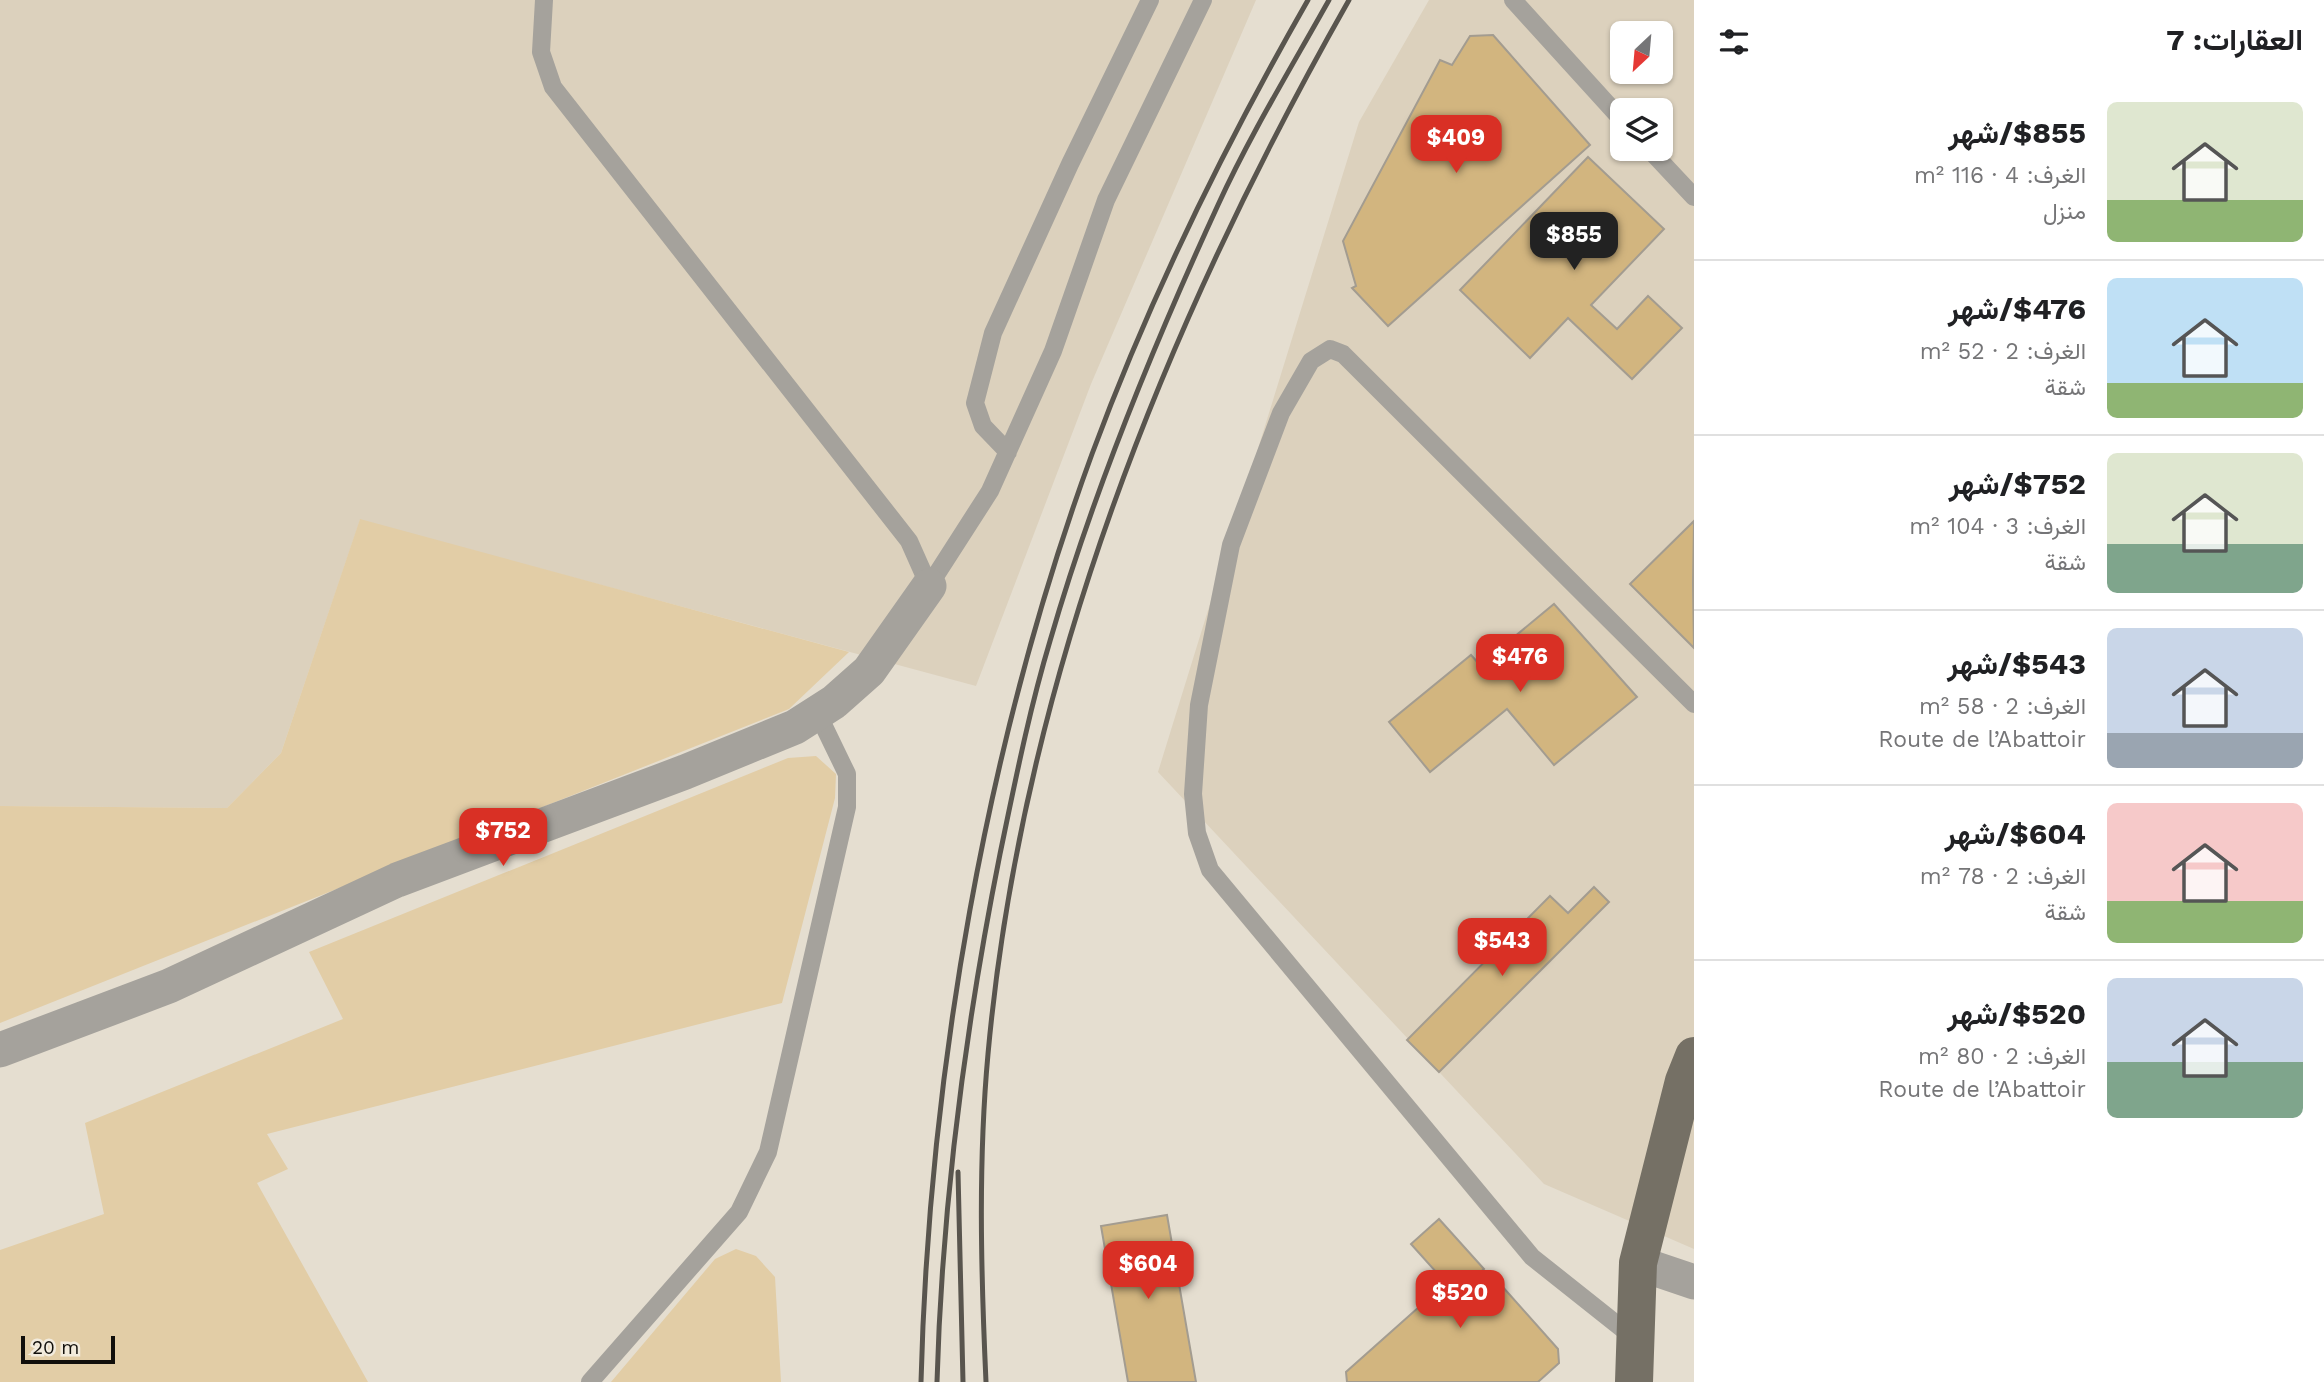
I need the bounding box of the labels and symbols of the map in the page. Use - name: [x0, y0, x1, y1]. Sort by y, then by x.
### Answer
- north arrow: [1610, 21, 1673, 84]
- pin: $409: [1415, 116, 1497, 175]
- pin: $855: [1533, 212, 1615, 272]
- pin: $476: [1479, 634, 1561, 694]
- pin: $752: [462, 808, 544, 868]
- pin: $543: [1461, 918, 1543, 978]
- pin: $604: [1107, 1242, 1189, 1301]
- pin: $520: [1419, 1270, 1501, 1330]
- scale bar: [21, 1333, 116, 1365]

